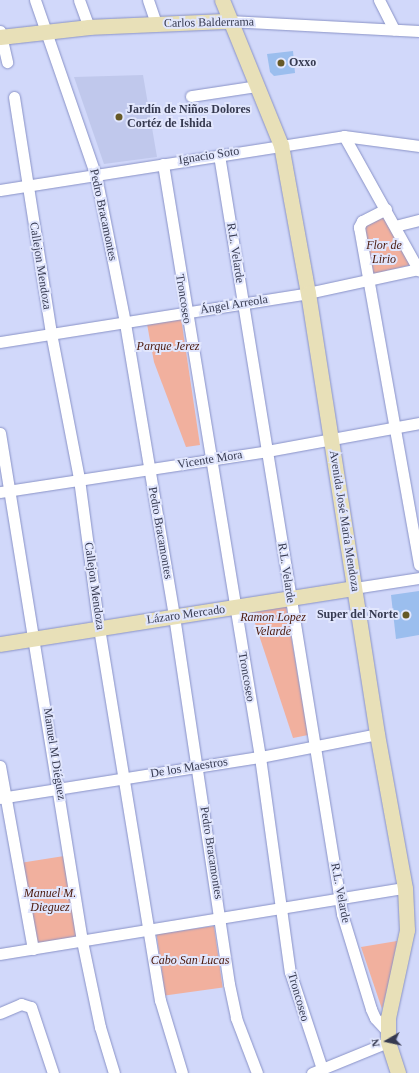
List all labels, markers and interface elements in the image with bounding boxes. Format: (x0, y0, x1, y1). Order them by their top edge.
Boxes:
street label: Carlos Balderrama (164, 15, 254, 31)
place label: Oxxo (289, 56, 316, 70)
marker: Oxxo (276, 58, 286, 68)
place label: Jardín de Niños Dolores Cortéz de Ishida (127, 103, 250, 131)
marker: Jardín de Niños Dolores Cortéz de Ishida (114, 112, 124, 122)
street label: Ignacio Soto (178, 144, 240, 168)
street label: Pedro Bracamontes (86, 168, 120, 262)
street label: Callejon Mendoza (26, 221, 54, 311)
street label: R.L. Velarde (223, 222, 247, 284)
park label: Flor de Lirio (366, 239, 402, 267)
street label: Troncoseo (172, 273, 194, 325)
street label: Ángel Arreola (199, 292, 269, 318)
park label: Parque Jerez (137, 340, 199, 354)
street label: Vicente Mora (176, 448, 244, 472)
street label: Avenida José María Mendoza (326, 449, 362, 593)
street label: Pedro Bracamontes (145, 486, 175, 580)
street label: Callejon Mendoza (81, 541, 107, 631)
street label: R.L. Velarde (274, 542, 298, 604)
street label: Lázaro Mercado (146, 602, 226, 628)
place label: Super del Norte (317, 608, 398, 622)
marker: Super del Norte (401, 610, 411, 620)
park label: Ramon Lopez Velarde (240, 611, 306, 639)
street label: Troncoseo (235, 651, 257, 703)
street label: Manuel M Diéguez (40, 707, 68, 801)
street label: De los Maestros (149, 755, 229, 781)
street label: Pedro Bracamontes (197, 806, 225, 900)
street label: R.L. Velarde (327, 862, 353, 924)
park label: Manuel M. Dieguez (24, 887, 76, 915)
park label: Cabo San Lucas (151, 954, 229, 968)
street label: Troncoseo (284, 971, 312, 1023)
north arrow (367, 1021, 407, 1061)
text: N (369, 1038, 382, 1048)

